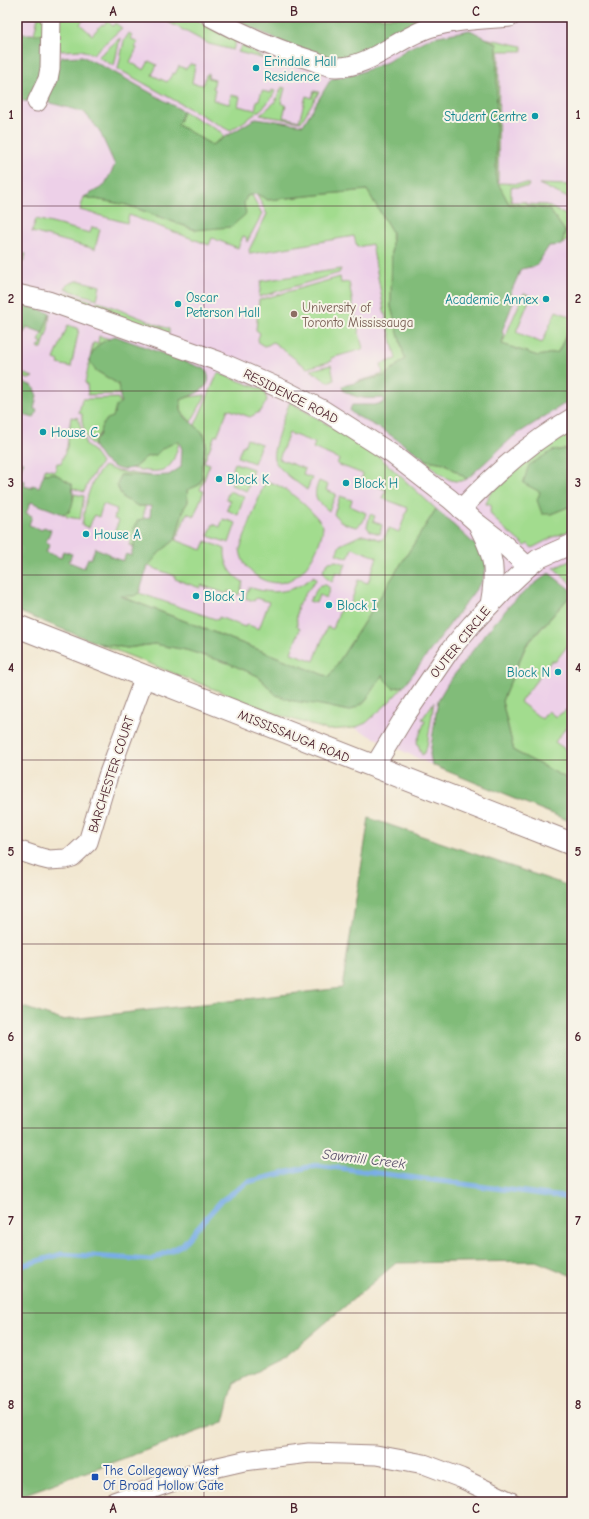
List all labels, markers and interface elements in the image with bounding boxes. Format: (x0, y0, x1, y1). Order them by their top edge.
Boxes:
text: A (109, 4, 117, 19)
text: B (290, 4, 298, 19)
text: C (472, 4, 480, 19)
place label: Erindale Hall Residence (264, 54, 336, 84)
marker: Erindale Hall Residence (251, 63, 261, 73)
text: 1 (8, 107, 14, 122)
text: 1 (575, 107, 581, 122)
place label: Student Centre (444, 109, 527, 124)
marker: Student Centre (530, 111, 540, 121)
place label: Oscar Peterson Hall (186, 290, 260, 320)
text: 2 (8, 291, 14, 306)
text: 2 (575, 291, 581, 306)
place label: Academic Annex (445, 292, 539, 307)
marker: Academic Annex (541, 294, 551, 304)
marker: Oscar Peterson Hall (173, 299, 183, 309)
place label: University of Toronto Mississauga (302, 300, 413, 330)
marker: University of Toronto Mississauga (289, 309, 299, 319)
street label: RESIDENCE ROAD (241, 366, 341, 426)
place label: House C (51, 425, 98, 440)
marker: House C (38, 427, 48, 437)
place label: Block K (227, 472, 270, 487)
marker: Block K (214, 474, 224, 484)
text: 3 (8, 475, 14, 490)
text: 3 (575, 475, 581, 490)
place label: Block H (354, 476, 398, 491)
marker: Block H (341, 478, 351, 488)
place label: House A (94, 527, 141, 542)
marker: House A (81, 529, 91, 539)
place label: Block J (204, 589, 245, 604)
marker: Block J (191, 591, 201, 601)
place label: Block I (337, 598, 377, 613)
marker: Block I (324, 600, 334, 610)
street label: OUTER CIRCLE (427, 603, 493, 681)
text: 4 (8, 660, 14, 675)
text: 4 (575, 660, 581, 675)
place label: Block N (507, 665, 550, 680)
marker: Block N (553, 667, 563, 677)
street label: MISSISSAUGA ROAD (236, 707, 352, 765)
street label: BARCHESTER COURT (85, 713, 137, 834)
text: 5 (8, 844, 15, 859)
text: 5 (575, 844, 582, 859)
text: 6 (8, 1029, 15, 1044)
text: 6 (575, 1029, 582, 1044)
water label: Sawmill Creek (322, 1145, 407, 1173)
text: 7 (8, 1213, 14, 1228)
text: 7 (575, 1213, 581, 1228)
text: 8 (8, 1397, 14, 1412)
text: 8 (575, 1397, 581, 1412)
place label: The Collegeway West Of Broad Hollow Gate (103, 1463, 224, 1493)
marker: The Collegeway West Of Broad Hollow Gate (90, 1472, 100, 1482)
text: A (109, 1501, 117, 1516)
text: B (290, 1501, 298, 1516)
text: C (472, 1501, 480, 1516)

